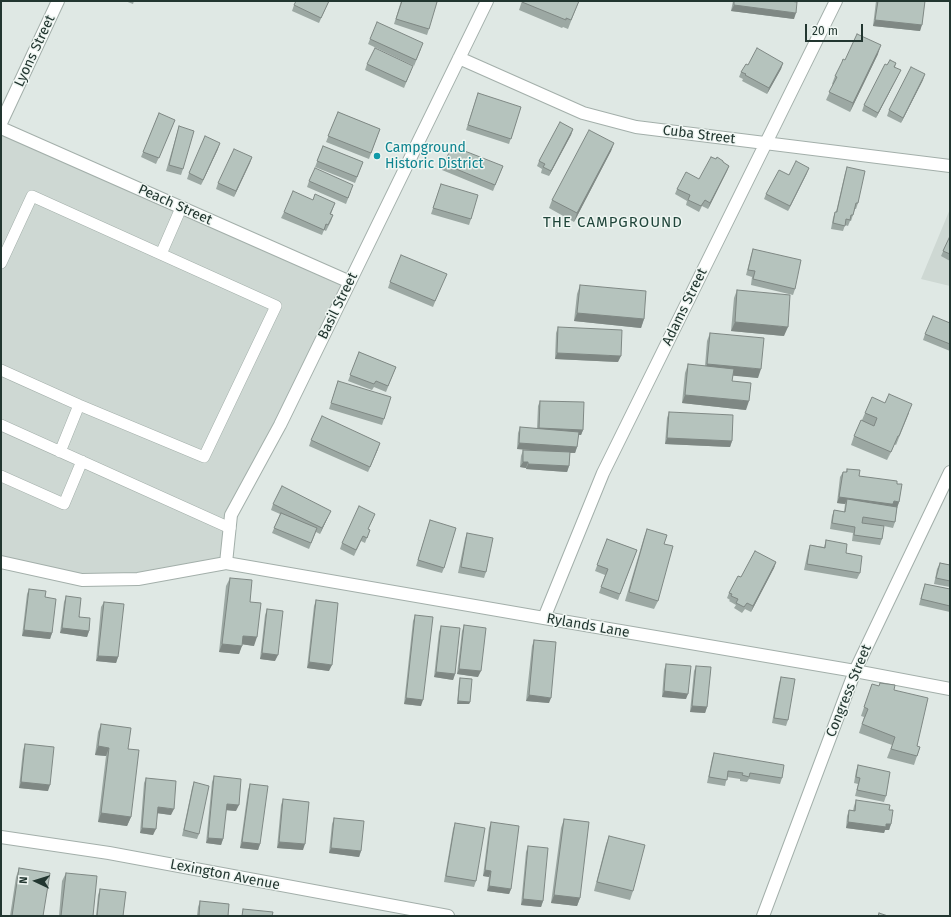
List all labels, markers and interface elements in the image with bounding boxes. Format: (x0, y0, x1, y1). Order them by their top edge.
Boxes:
street label: Lyons Street (11, 12, 59, 90)
scale bar (807, 16, 865, 42)
text: 20 m (812, 24, 838, 38)
street label: Cuba Street (662, 122, 736, 148)
place label: Campground Historic District (385, 140, 483, 172)
marker: Campground Historic District (372, 151, 382, 161)
street label: Peach Street (135, 181, 215, 229)
district label: THE CAMPGROUND (543, 214, 683, 232)
street label: Adams Street (659, 265, 711, 349)
street label: Basil Street (315, 270, 361, 342)
street label: Rylands Lane (545, 610, 631, 642)
street label: Congress Street (823, 642, 875, 740)
street label: Lexington Avenue (169, 856, 281, 894)
north arrow (16, 861, 56, 901)
text: N (17, 876, 30, 884)

